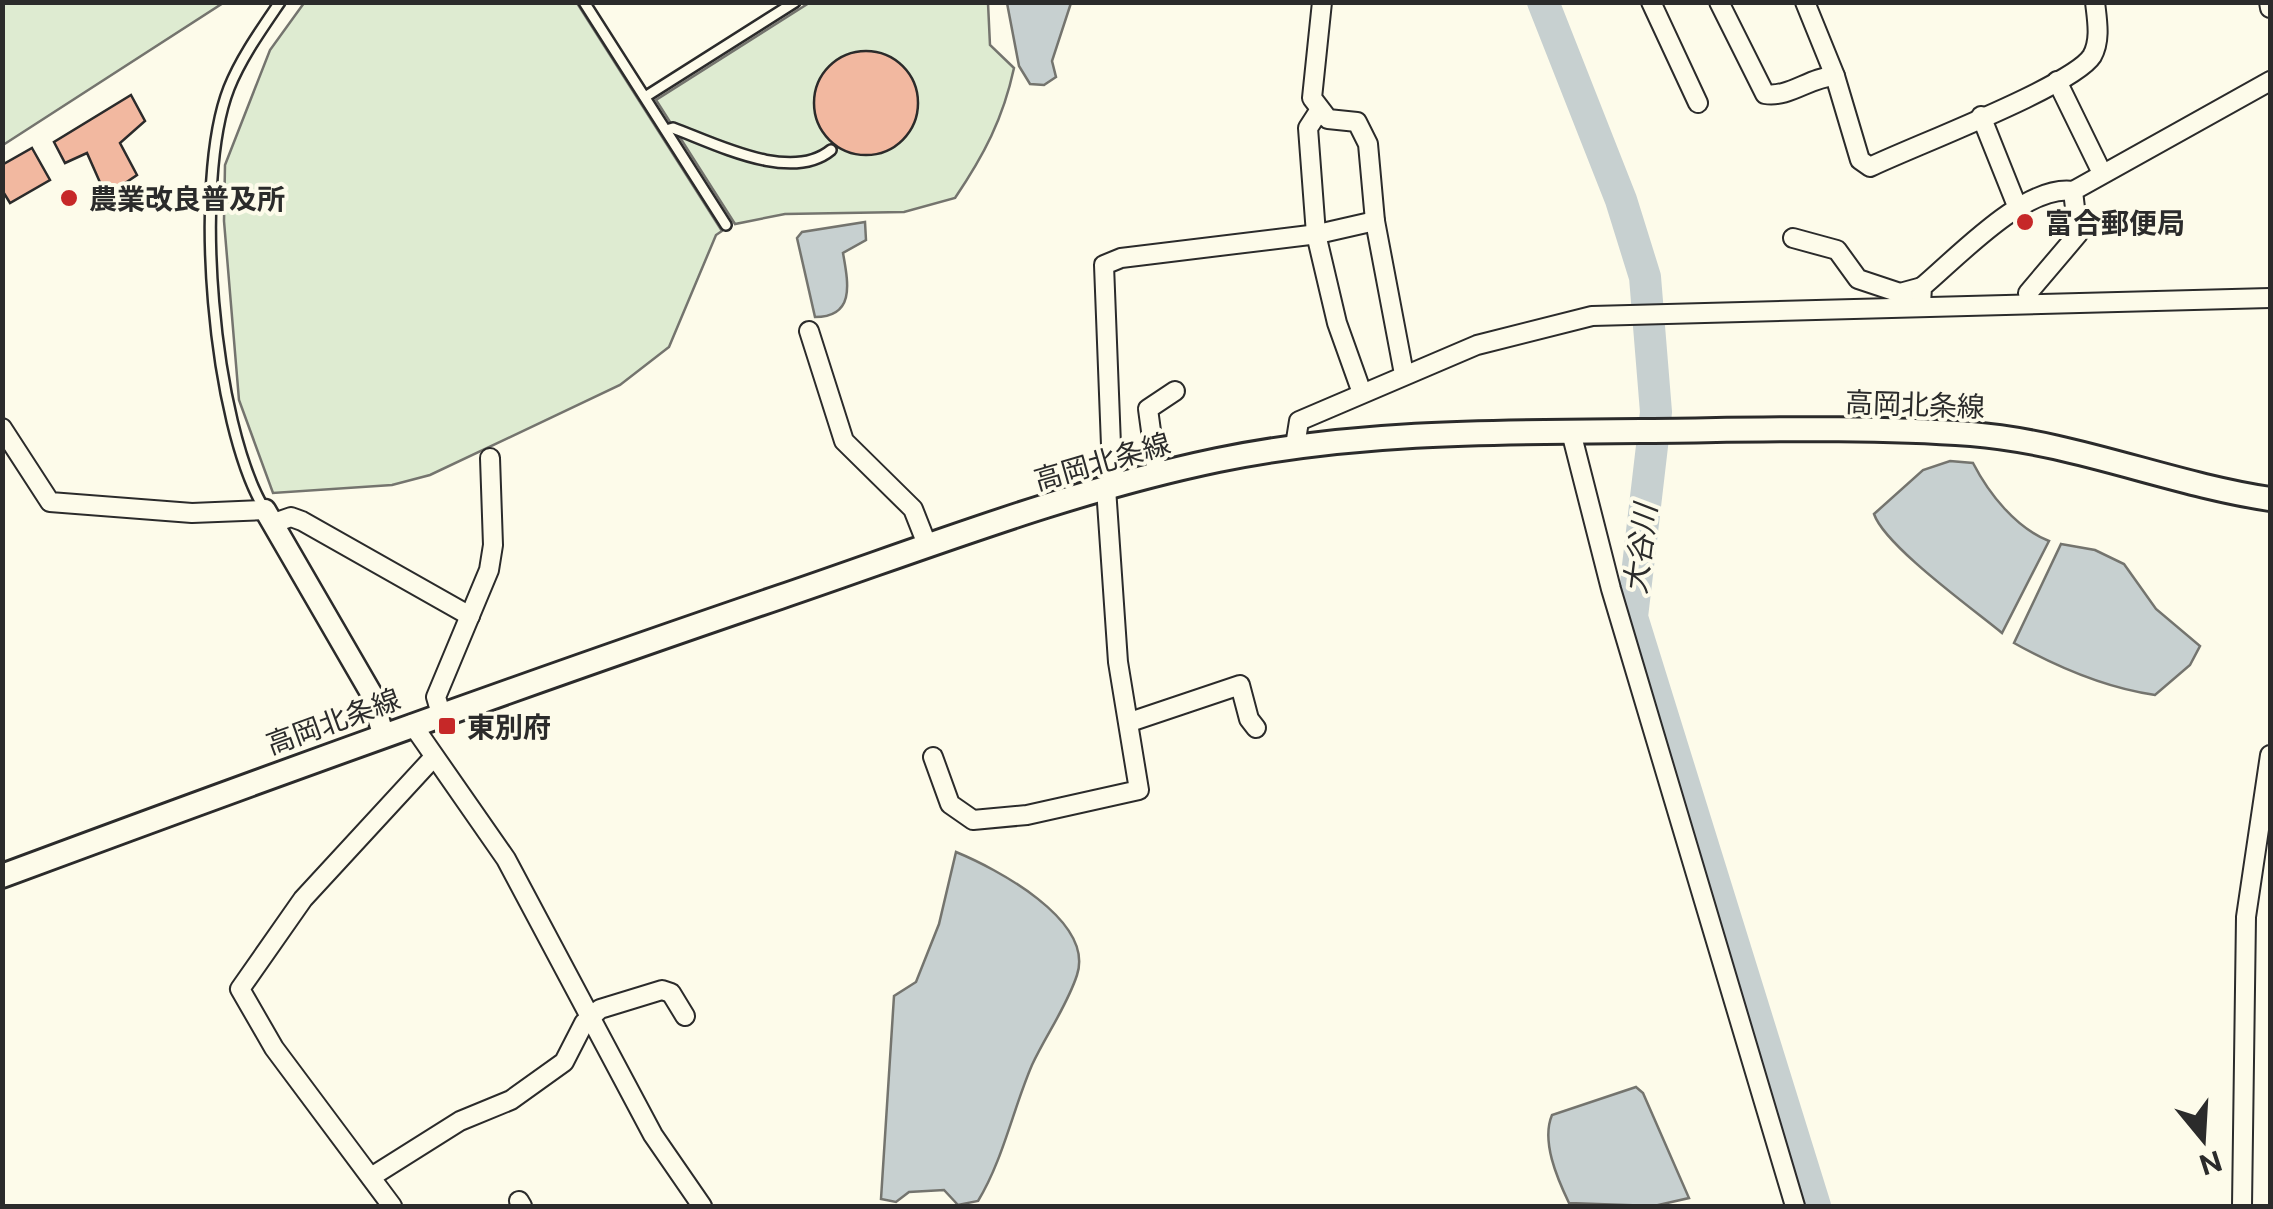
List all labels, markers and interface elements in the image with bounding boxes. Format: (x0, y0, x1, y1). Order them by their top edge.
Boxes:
place label: 農業改良普及所 (89, 182, 285, 215)
marker: 農業改良普及所 (58, 187, 80, 209)
place label: 富合郵便局 (2045, 206, 2185, 239)
marker: 富合郵便局 (2014, 211, 2036, 233)
street label: 高岡北条線 (1844, 385, 1986, 423)
street label: 高岡北条線 (1030, 426, 1174, 496)
water label: 大谷川 (1617, 499, 1664, 596)
street label: 高岡北条線 (262, 682, 404, 760)
place label: 東別府 (467, 710, 551, 743)
marker: 東別府 (436, 715, 458, 737)
north arrow (2153, 1089, 2253, 1189)
text: N (2195, 1144, 2226, 1182)

